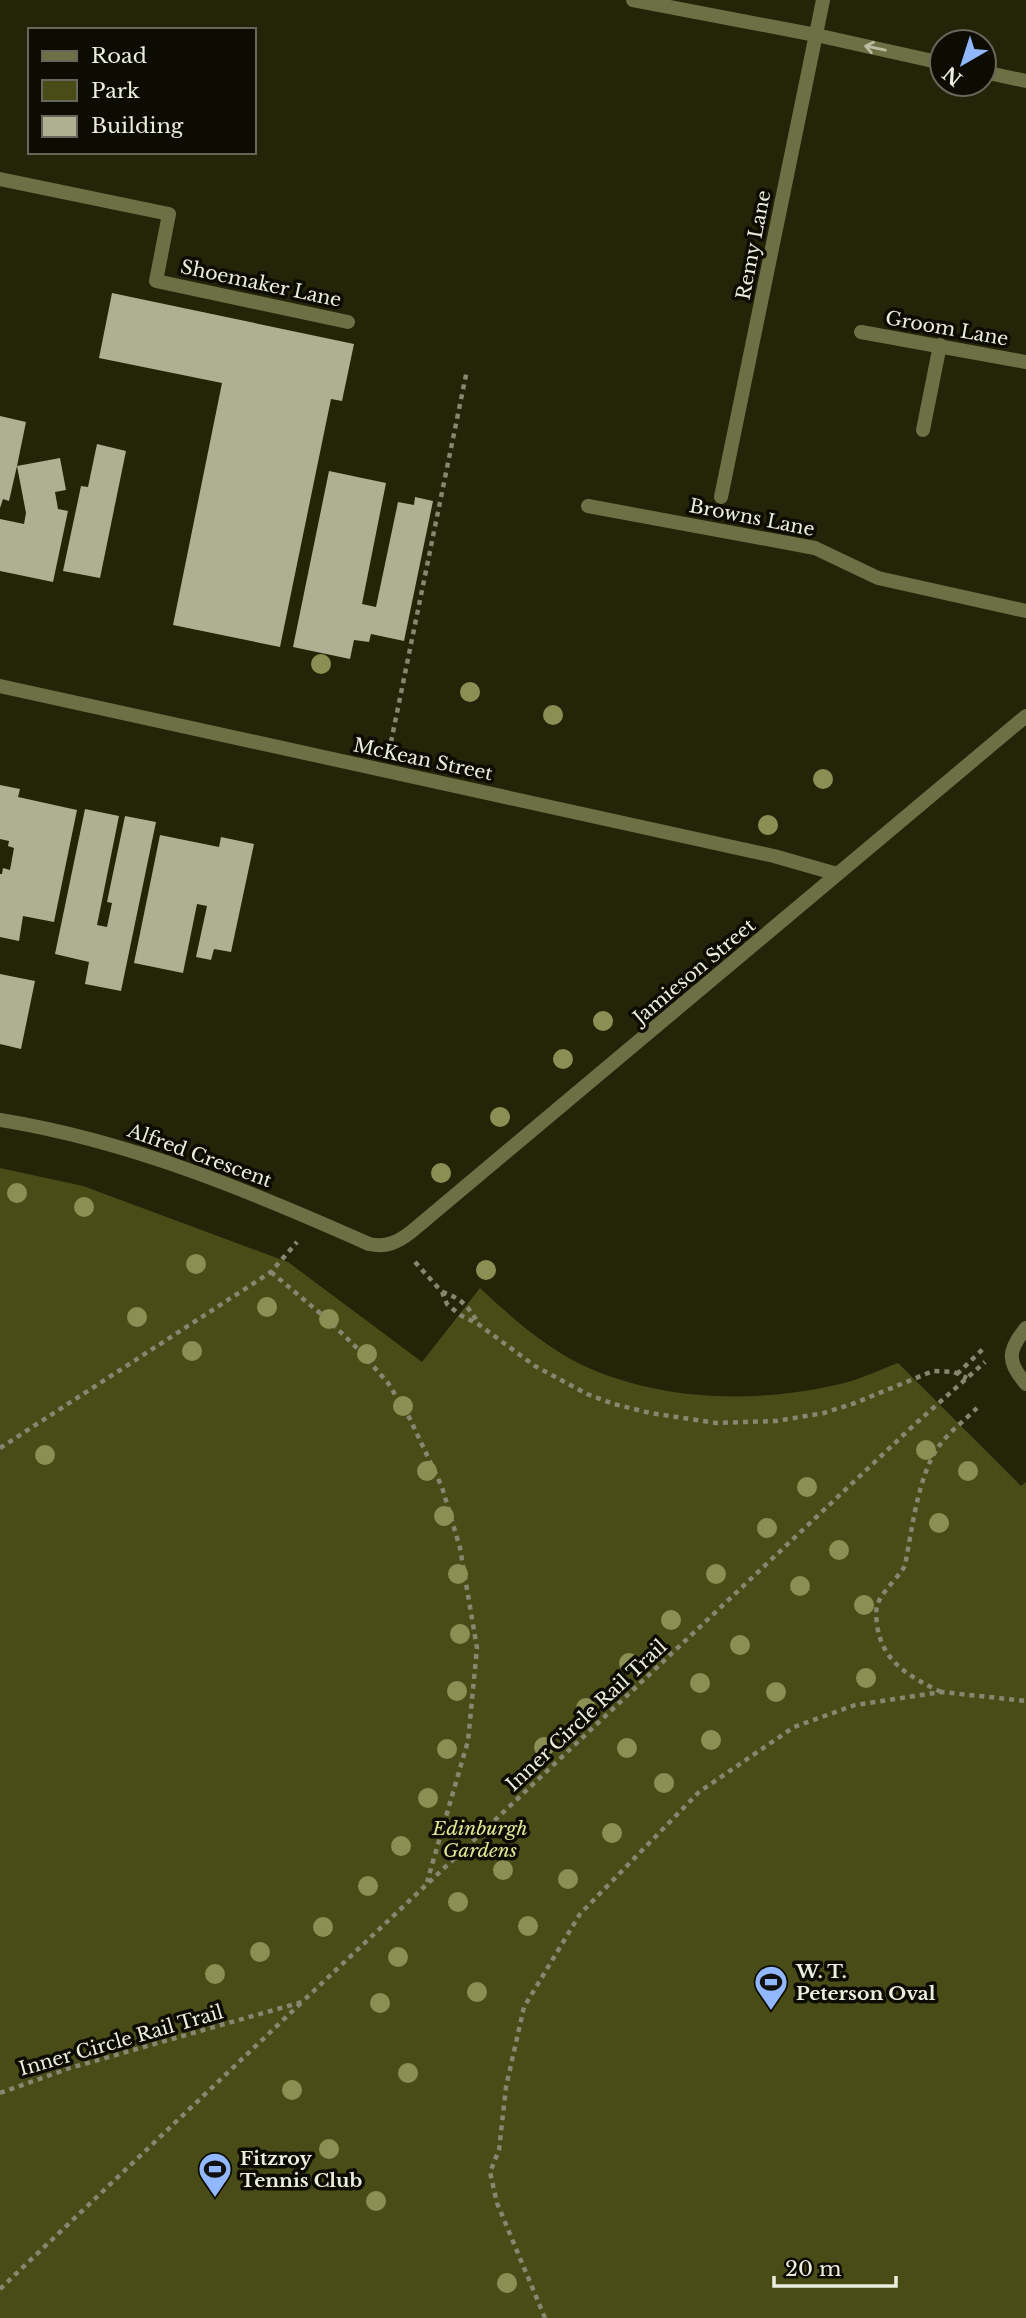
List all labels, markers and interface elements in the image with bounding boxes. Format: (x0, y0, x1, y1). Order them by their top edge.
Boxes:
legend (28, 28, 256, 154)
north arrow (928, 28, 998, 98)
one-way arrow (864, 41, 887, 54)
text: Road (91, 43, 147, 69)
text: N (938, 61, 967, 90)
text: Park (91, 78, 140, 104)
text: Building (91, 113, 184, 139)
street label: Remy Lane (732, 188, 775, 302)
street label: Shoemaker Lane (178, 255, 343, 312)
street label: Groom Lane (884, 306, 1010, 351)
street label: Browns Lane (687, 494, 817, 541)
street label: McKean Street (351, 733, 495, 786)
street label: Jamieson Street (626, 913, 761, 1031)
street label: Alfred Crescent (124, 1118, 276, 1192)
street label: Inner Circle Rail Trail (501, 1635, 671, 1796)
park label: Edinburgh Gardens (431, 1817, 528, 1862)
place label: W. T. Peterson Oval (795, 1960, 936, 2005)
sports icon: W. T. Peterson Oval (752, 1963, 790, 2012)
street label: Inner Circle Rail Trail (16, 2000, 226, 2081)
place label: Fitzroy Tennis Club (240, 2147, 363, 2192)
sports icon: Fitzroy Tennis Club (196, 2150, 234, 2199)
scale bar (774, 2244, 897, 2288)
text: 20 m (785, 2256, 842, 2282)

